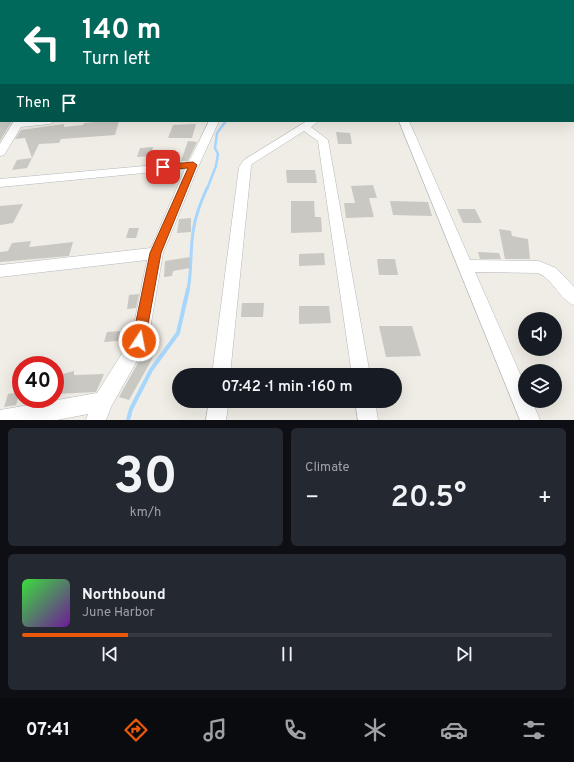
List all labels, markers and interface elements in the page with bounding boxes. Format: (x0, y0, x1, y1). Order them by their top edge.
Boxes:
text: 140 m (82, 13, 161, 49)
icon: left (16, 16, 68, 68)
text: Turn left (82, 48, 150, 71)
icon: arrive (58, 92, 80, 114)
text: Then (16, 94, 50, 113)
pin (146, 150, 180, 184)
icon: arrive (152, 156, 174, 178)
map controls (518, 312, 562, 408)
button: sound (518, 312, 562, 356)
position arrow (118, 320, 160, 362)
speed limit sign: 40 (12, 356, 64, 408)
button: layers (518, 364, 562, 408)
text: 07:42 · 1 min · 160 m (222, 378, 353, 397)
text: 30 (113, 446, 178, 512)
text: Climate (305, 460, 350, 476)
text: 20.5° (391, 480, 466, 517)
text: − (305, 485, 319, 512)
text: + (538, 485, 552, 512)
text: km/h (130, 505, 161, 521)
text: Northbound (82, 586, 166, 605)
text: June Harbor (82, 605, 155, 621)
icon: previous (99, 643, 121, 665)
icon: pause (276, 643, 298, 665)
icon: next (453, 643, 475, 665)
icon: directions (122, 716, 150, 744)
icon: music (201, 716, 229, 744)
icon: phone (281, 716, 309, 744)
icon: climate (361, 716, 389, 744)
icon: car (440, 716, 468, 744)
icon: filters (520, 716, 548, 744)
text: 07:41 (26, 719, 70, 742)

